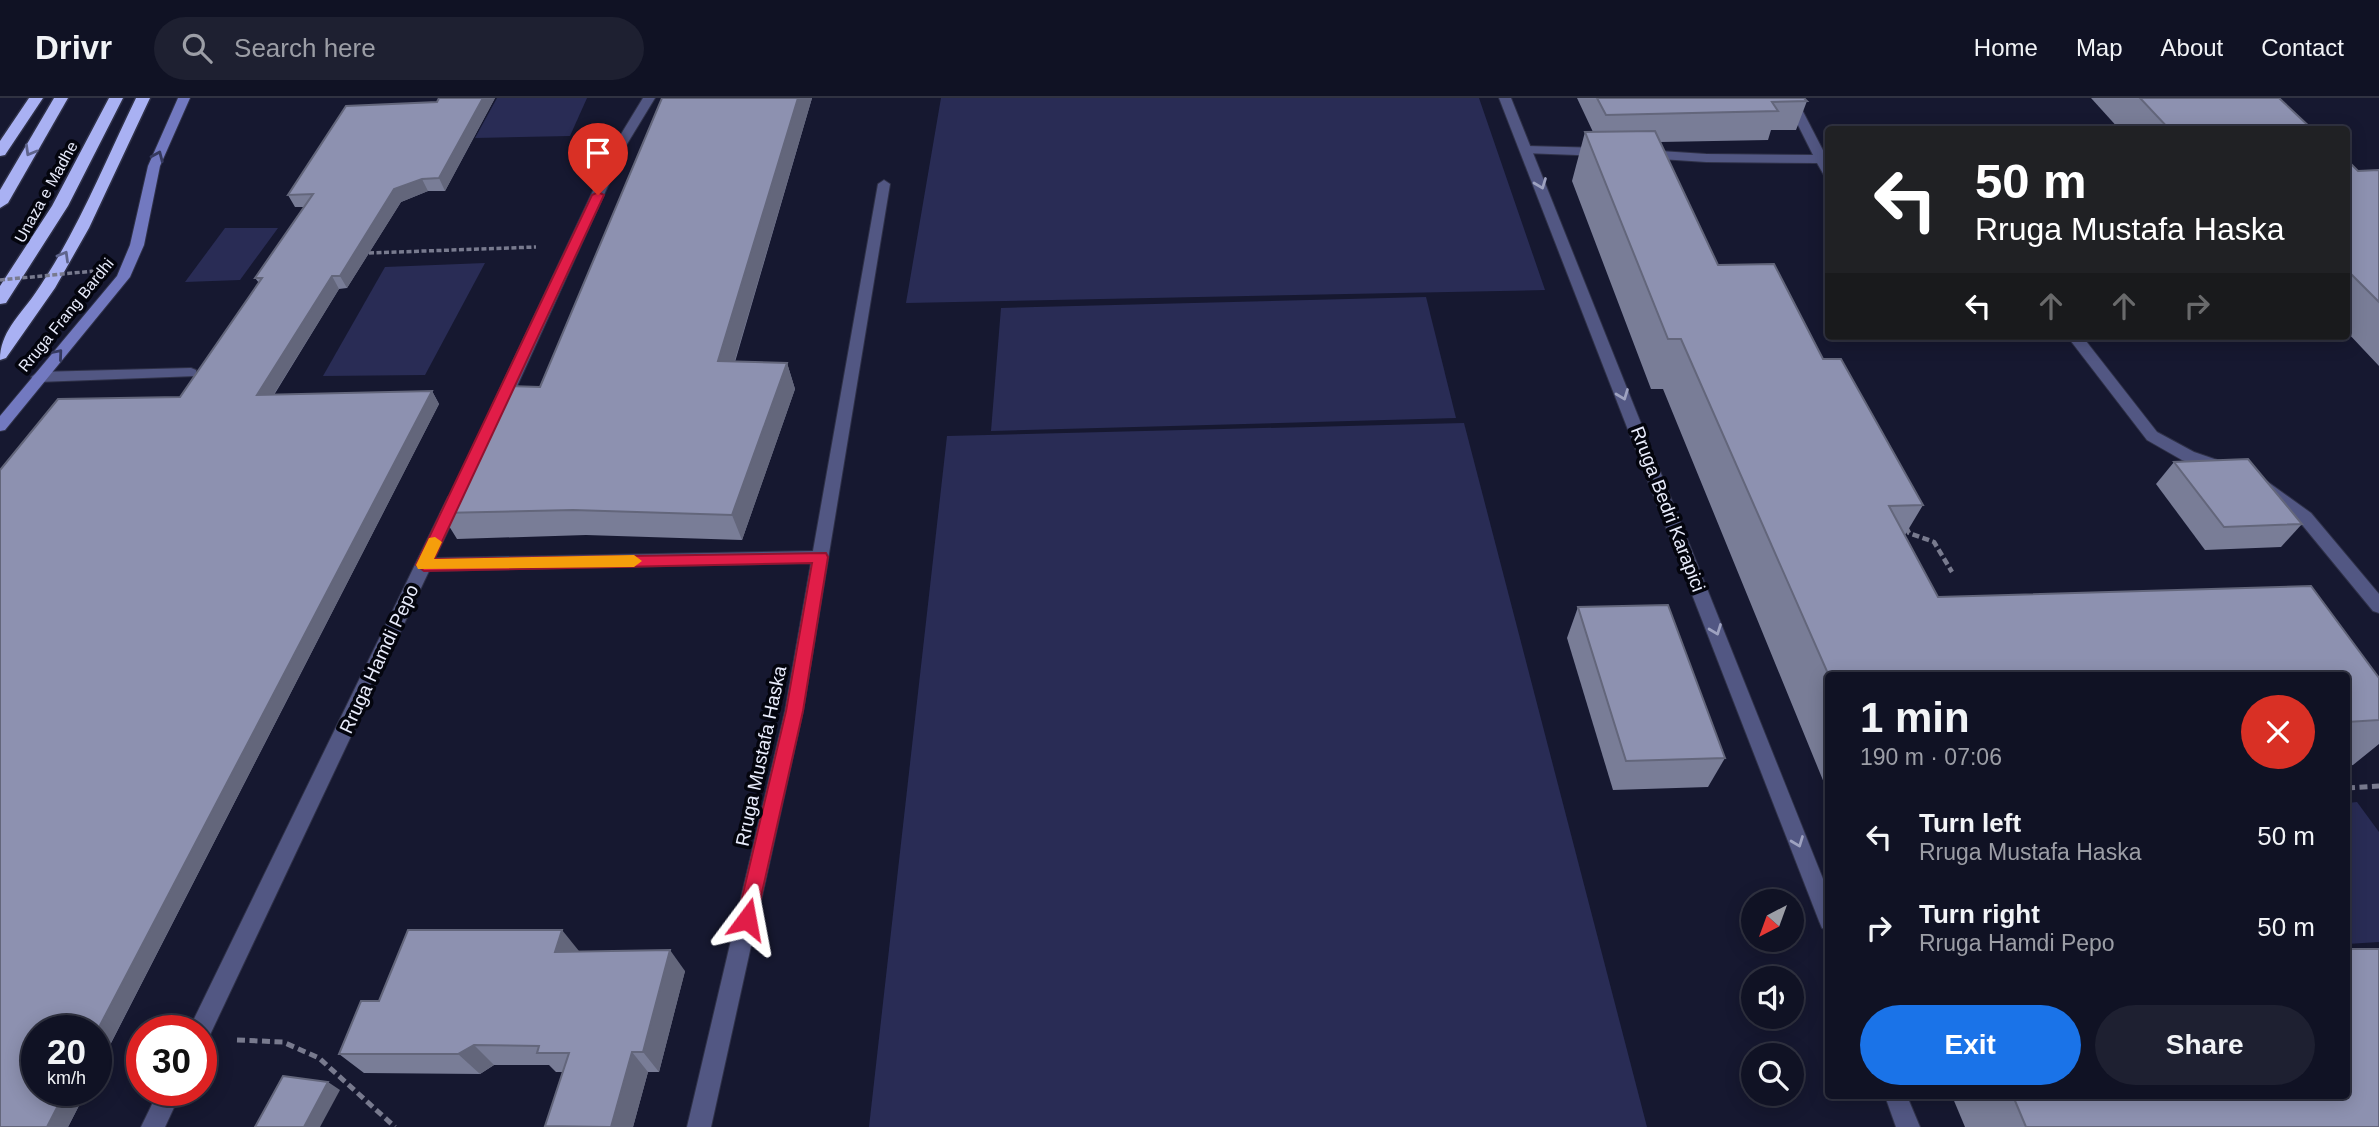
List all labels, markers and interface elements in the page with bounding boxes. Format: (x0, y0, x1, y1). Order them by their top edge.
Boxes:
search box (154, 17, 644, 80)
text: Drivr (35, 29, 112, 66)
icon: search (178, 29, 216, 67)
text: Search here (234, 33, 376, 63)
text: Home (1974, 34, 2038, 61)
text: Map (2076, 34, 2123, 61)
text: About (2161, 34, 2223, 61)
text: Contact (2261, 34, 2344, 61)
pin (568, 123, 628, 195)
icon: arrive (579, 134, 617, 172)
street label: Unaza e Madhe (11, 138, 81, 246)
one-way arrow (25, 143, 38, 156)
one-way arrow (150, 151, 164, 163)
icon: left (1860, 154, 1951, 245)
text: 50 m (1975, 154, 2087, 208)
one-way arrow (1532, 177, 1546, 189)
text: Rruga Mustafa Haska (1975, 211, 2284, 247)
one-way arrow (56, 251, 69, 264)
street label: Rruga Frang Bardhi (15, 255, 117, 375)
icon: left (1959, 287, 1997, 325)
icon: ahead (2032, 287, 2070, 325)
icon: ahead (2105, 287, 2143, 325)
icon: right (2178, 287, 2216, 325)
one-way arrow (50, 349, 62, 362)
one-way arrow (1615, 389, 1629, 401)
street label: Rruga Bedri Karapici (1627, 423, 1709, 595)
street label: Rruga Hamdi Pepo (335, 581, 423, 737)
one-way arrow (1707, 623, 1721, 635)
street label: Rruga Mustafa Haska (732, 664, 790, 848)
text: 1 min (1860, 694, 1970, 741)
button: close (2241, 695, 2315, 769)
text: 190 m · 07:06 (1860, 744, 2002, 770)
text: Turn left (1919, 808, 2021, 838)
icon: left (1860, 818, 1898, 856)
text: 50 m (2257, 821, 2315, 851)
one-way arrow (1790, 835, 1804, 848)
text: Rruga Mustafa Haska (1919, 839, 2141, 865)
position arrow (710, 882, 784, 956)
north arrow (1741, 889, 1804, 952)
map controls (1741, 889, 1804, 1106)
text: Turn right (1919, 899, 2040, 929)
icon: right (1860, 909, 1898, 947)
text: 50 m (2257, 912, 2315, 942)
text: Rruga Hamdi Pepo (1919, 930, 2115, 956)
button: sound (1741, 966, 1804, 1029)
button: Exit (1860, 1005, 2081, 1085)
button: Share (2095, 1005, 2315, 1085)
speed limit sign: 30 (126, 1015, 217, 1106)
text: 20 (47, 1032, 86, 1071)
button: search (1741, 1043, 1804, 1106)
text: km/h (47, 1068, 86, 1088)

